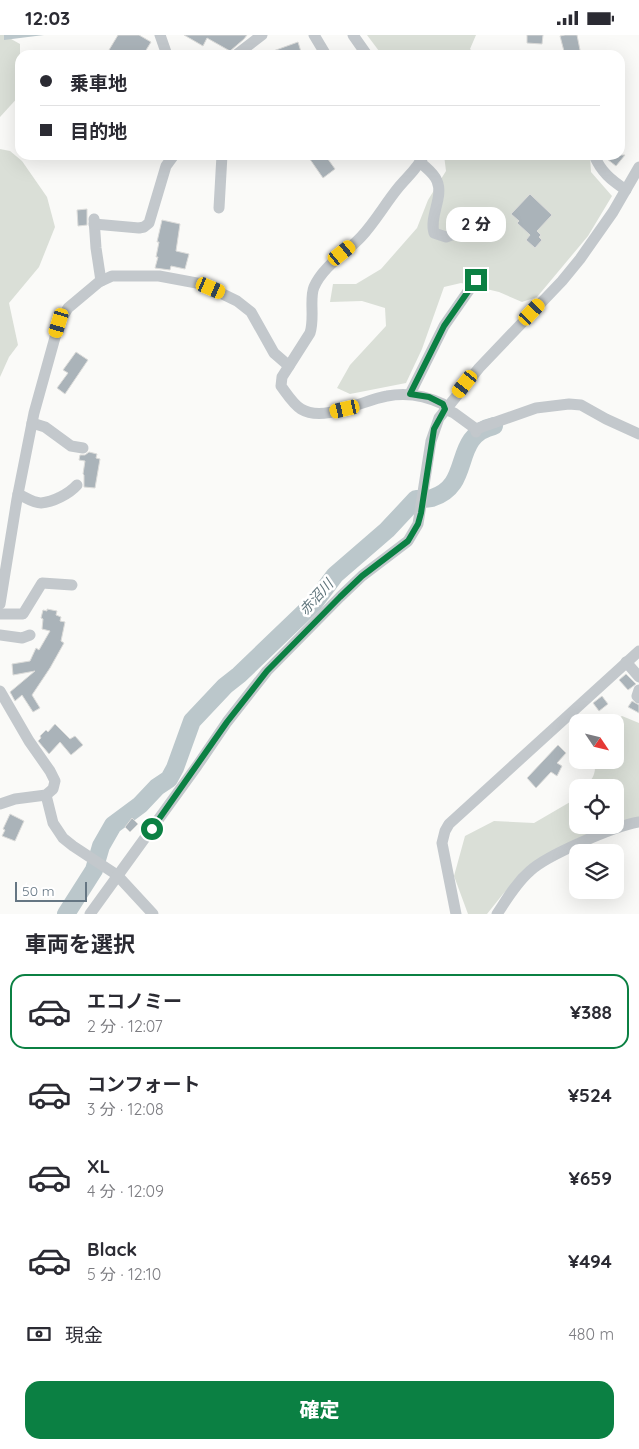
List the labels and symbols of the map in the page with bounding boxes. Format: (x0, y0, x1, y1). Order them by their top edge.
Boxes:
callout: 2 分 (446, 207, 506, 243)
car (325, 238, 358, 268)
route end (465, 269, 487, 291)
car (194, 275, 227, 301)
car (516, 296, 547, 328)
car (47, 306, 70, 340)
car (449, 368, 480, 400)
car (328, 398, 361, 420)
water label: 赤沼川 (295, 574, 338, 619)
north arrow (569, 714, 624, 769)
route start (141, 818, 163, 840)
scale bar (15, 879, 88, 902)

